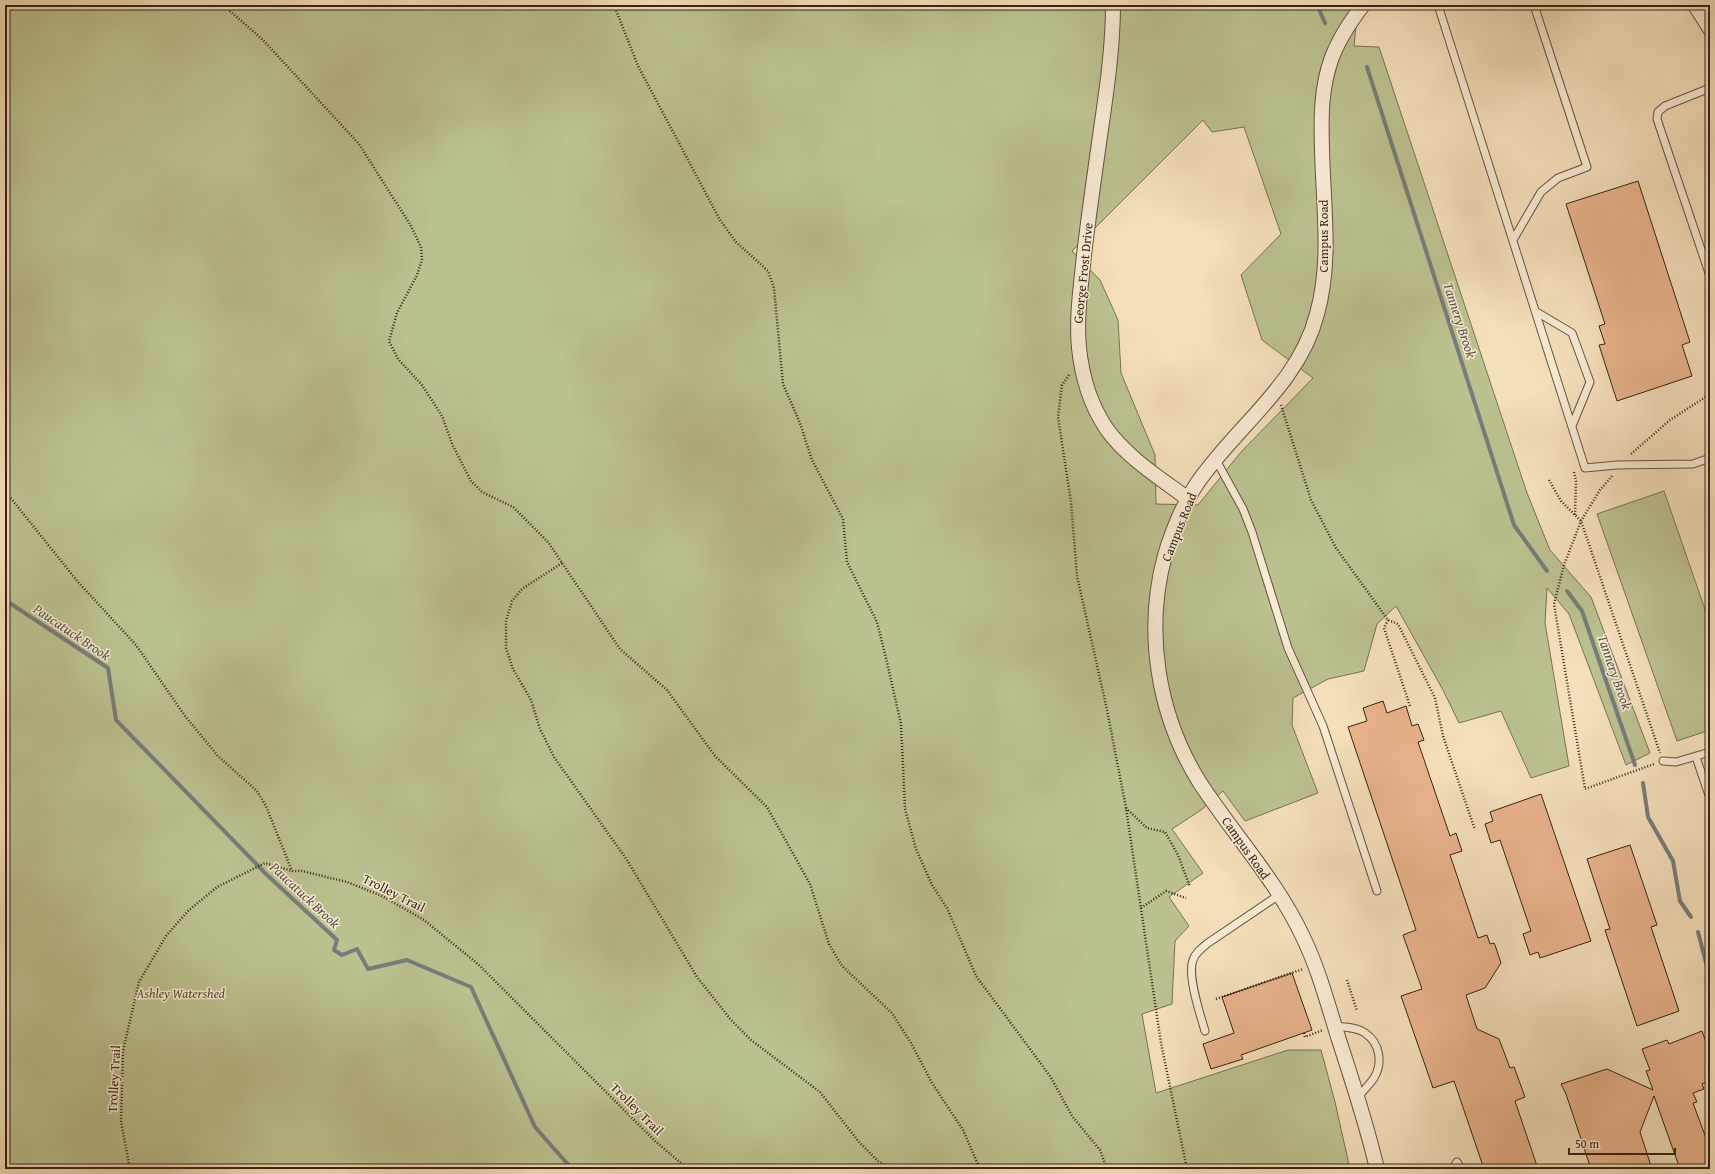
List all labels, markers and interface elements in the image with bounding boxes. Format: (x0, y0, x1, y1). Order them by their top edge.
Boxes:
street label: Campus Road (1314, 199, 1333, 273)
street label: George Frost Drive (1068, 222, 1098, 324)
water label: Tannery Brook (1438, 280, 1482, 361)
street label: Campus Road (1156, 489, 1202, 564)
water label: Paucatuck Brook (29, 598, 115, 666)
water label: Tannery Brook (1593, 632, 1637, 713)
street label: Campus Road (1217, 813, 1275, 883)
water label: Paucatuck Brook (265, 857, 345, 933)
street label: Trolley Trail (359, 869, 429, 917)
park label: Ashley Watershed (136, 984, 225, 1003)
street label: Trolley Trail (103, 1044, 125, 1113)
street label: Trolley Trail (606, 1078, 668, 1140)
scale bar (1569, 1130, 1675, 1156)
text: 50 m (1575, 1135, 1599, 1152)

